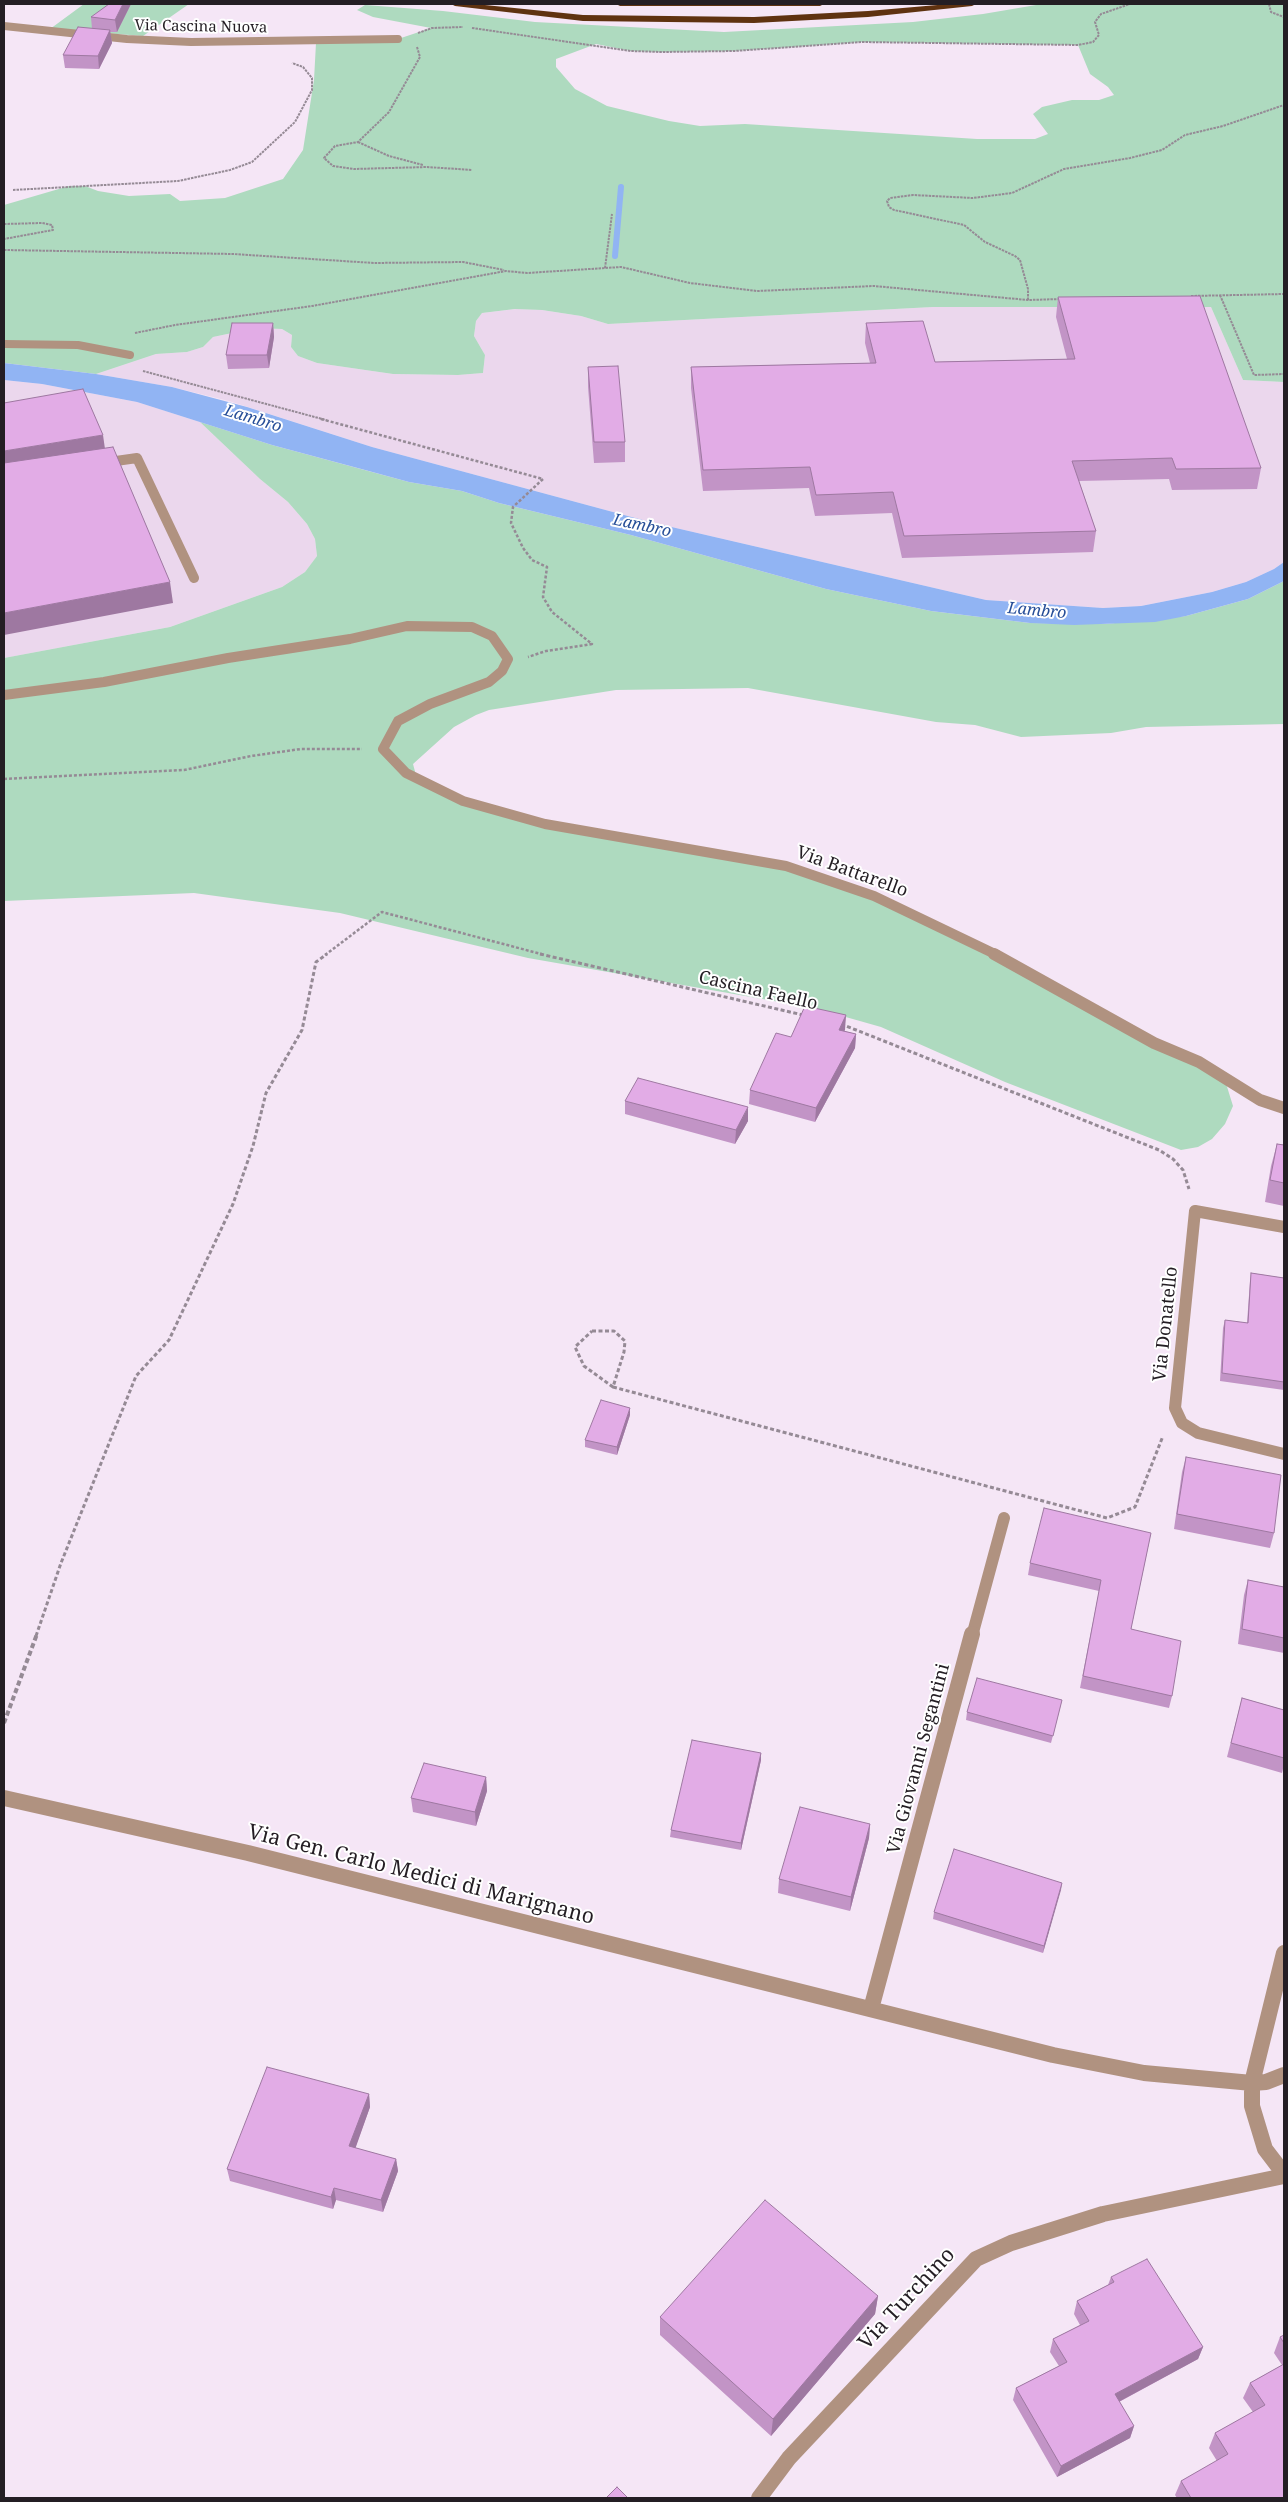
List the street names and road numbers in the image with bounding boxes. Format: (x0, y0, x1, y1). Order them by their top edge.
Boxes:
street label: Via Cascina Nuova (135, 17, 267, 37)
street label: Via Battarello (793, 842, 911, 902)
street label: Cascina Faello (696, 967, 820, 1015)
street label: Via Donatello (1149, 1265, 1183, 1383)
street label: Via Giovanni Segantini (883, 1661, 955, 1857)
street label: Via Gen. Carlo Medici di Marignano (245, 1820, 597, 1930)
street label: Via Turchino (853, 2243, 961, 2355)

